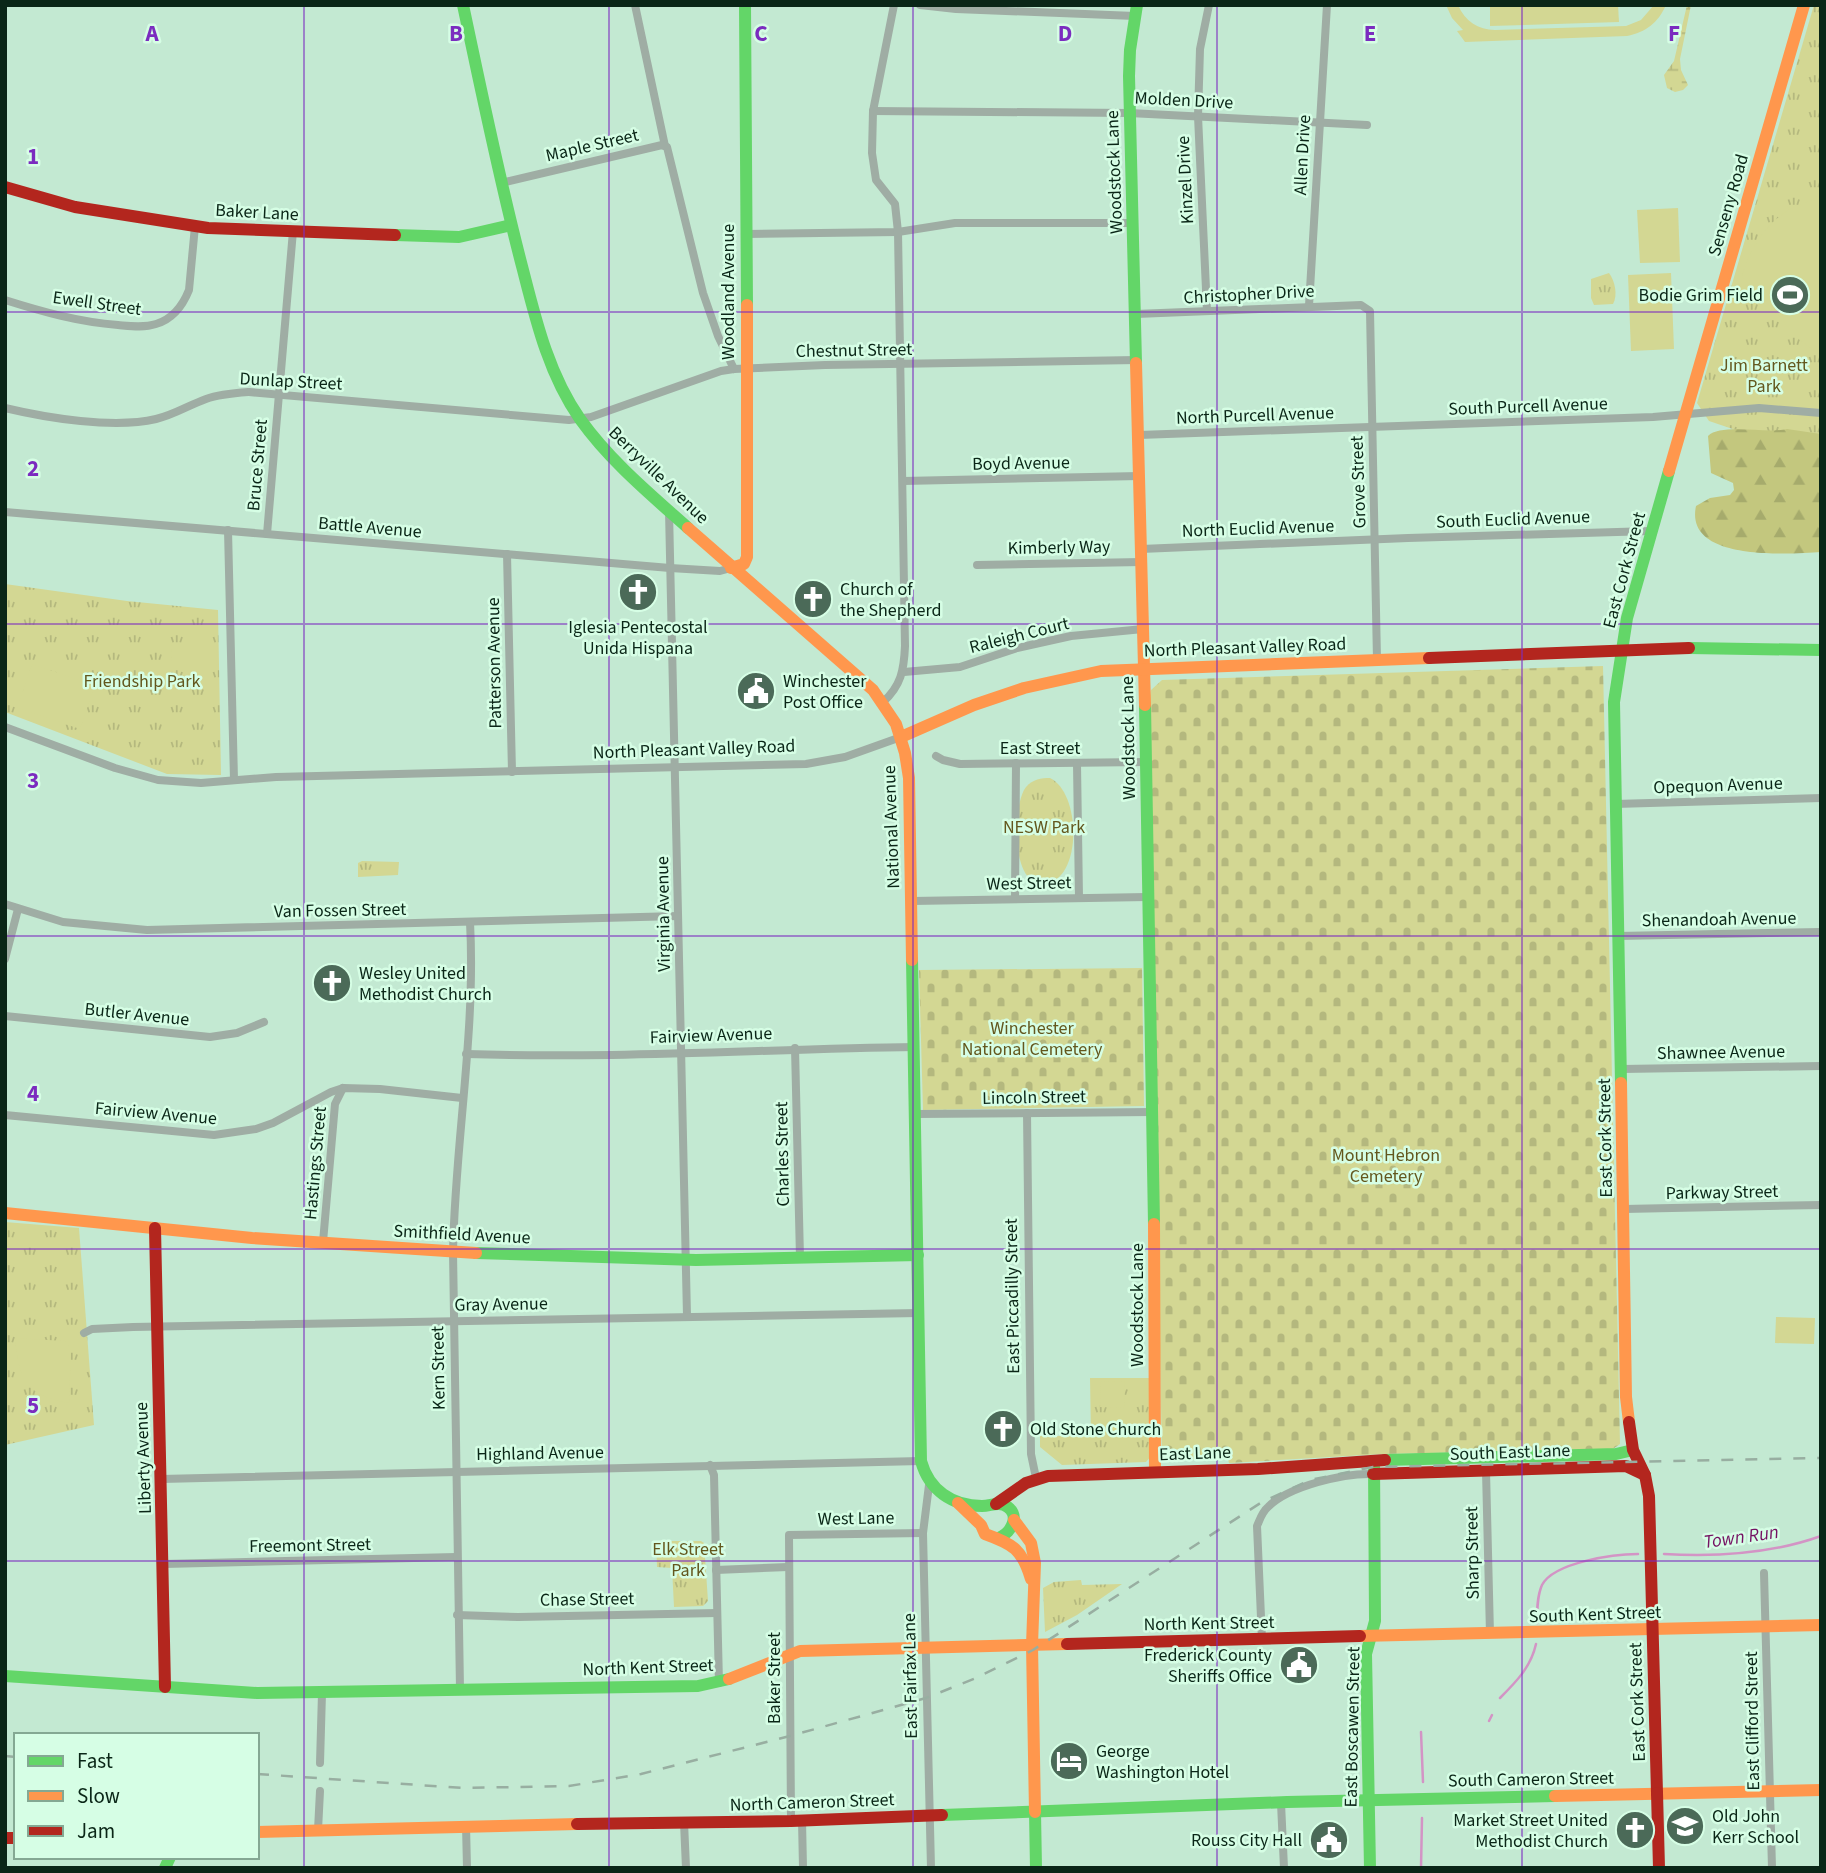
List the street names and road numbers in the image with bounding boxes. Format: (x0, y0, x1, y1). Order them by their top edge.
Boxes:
street label: Molden Drive (1134, 85, 1234, 116)
street label: Woodstock Lane (1100, 110, 1129, 234)
street label: Allen Drive (1288, 114, 1317, 196)
street label: Maple Street (543, 123, 641, 168)
street label: Kinzel Drive (1171, 135, 1200, 225)
street label: Senseny Road (1702, 151, 1755, 259)
street label: Baker Lane (215, 198, 299, 227)
street label: Woodland Avenue (716, 224, 741, 360)
street label: Christopher Drive (1183, 279, 1315, 310)
street label: Ewell Street (51, 285, 143, 322)
street label: Chestnut Street (795, 337, 913, 364)
street label: Dunlap Street (239, 366, 343, 397)
street label: South Purcell Avenue (1448, 391, 1608, 422)
street label: North Purcell Avenue (1176, 400, 1335, 431)
street label: Bruce Street (241, 418, 274, 512)
street label: Berryville Avenue (603, 421, 714, 530)
street label: Grove Street (1344, 435, 1373, 529)
street label: Boyd Avenue (972, 450, 1070, 477)
street label: South Euclid Avenue (1436, 504, 1591, 535)
street label: East Cork Street (1597, 509, 1652, 631)
street label: Battle Avenue (317, 511, 423, 544)
street label: North Euclid Avenue (1181, 513, 1335, 544)
street label: Kimberly Way (1007, 534, 1111, 561)
street label: Patterson Avenue (481, 597, 508, 729)
street label: Raleigh Court (967, 611, 1072, 660)
street label: North Pleasant Valley Road (1143, 631, 1347, 664)
street label: Woodstock Lane (1115, 676, 1142, 800)
street label: North Pleasant Valley Road (592, 733, 796, 766)
street label: East Street (1000, 736, 1080, 761)
street label: National Avenue (877, 765, 906, 889)
street label: Opequon Avenue (1653, 771, 1783, 800)
street label: Virginia Avenue (650, 856, 677, 972)
street label: West Street (986, 870, 1072, 897)
street label: Van Fossen Street (274, 897, 406, 924)
street label: Shenandoah Avenue (1642, 906, 1797, 933)
street label: Butler Avenue (83, 997, 191, 1032)
street label: Fairview Avenue (649, 1021, 773, 1050)
street label: Shawnee Avenue (1657, 1039, 1785, 1066)
street label: East Cork Street (1592, 1078, 1619, 1198)
street label: Lincoln Street (982, 1084, 1086, 1111)
street label: Fairview Avenue (94, 1096, 218, 1131)
street label: Charles Street (769, 1101, 796, 1207)
street label: Hastings Street (298, 1105, 333, 1221)
street label: Parkway Street (1666, 1179, 1779, 1206)
street label: Smithfield Avenue (393, 1218, 531, 1251)
street label: East Piccadilly Street (999, 1218, 1026, 1374)
street label: Woodstock Lane (1125, 1243, 1150, 1367)
street label: Gray Avenue (454, 1291, 548, 1318)
street label: Kern Street (425, 1326, 452, 1410)
street label: Liberty Avenue (129, 1402, 158, 1514)
street label: South East Lane (1449, 1438, 1571, 1467)
street label: Highland Avenue (476, 1440, 604, 1467)
street label: East Lane (1159, 1440, 1232, 1467)
street label: West Lane (818, 1505, 895, 1532)
street label: Sharp Street (1459, 1506, 1486, 1600)
street label: Freemont Street (249, 1532, 371, 1559)
street label: Chase Street (540, 1586, 634, 1613)
street label: South Kent Street (1528, 1600, 1662, 1629)
street label: North Kent Street (1143, 1610, 1275, 1637)
street label: East Fairfax Lane (897, 1613, 924, 1739)
street label: Baker Street (762, 1632, 787, 1724)
street label: East Cork Street (1623, 1642, 1652, 1762)
street label: East Boscawen Street (1339, 1646, 1366, 1808)
street label: East Clifford Street (1739, 1651, 1766, 1791)
street label: North Kent Street (582, 1653, 714, 1682)
street label: South Cameron Street (1448, 1766, 1614, 1793)
street label: North Cameron Street (729, 1787, 895, 1818)

